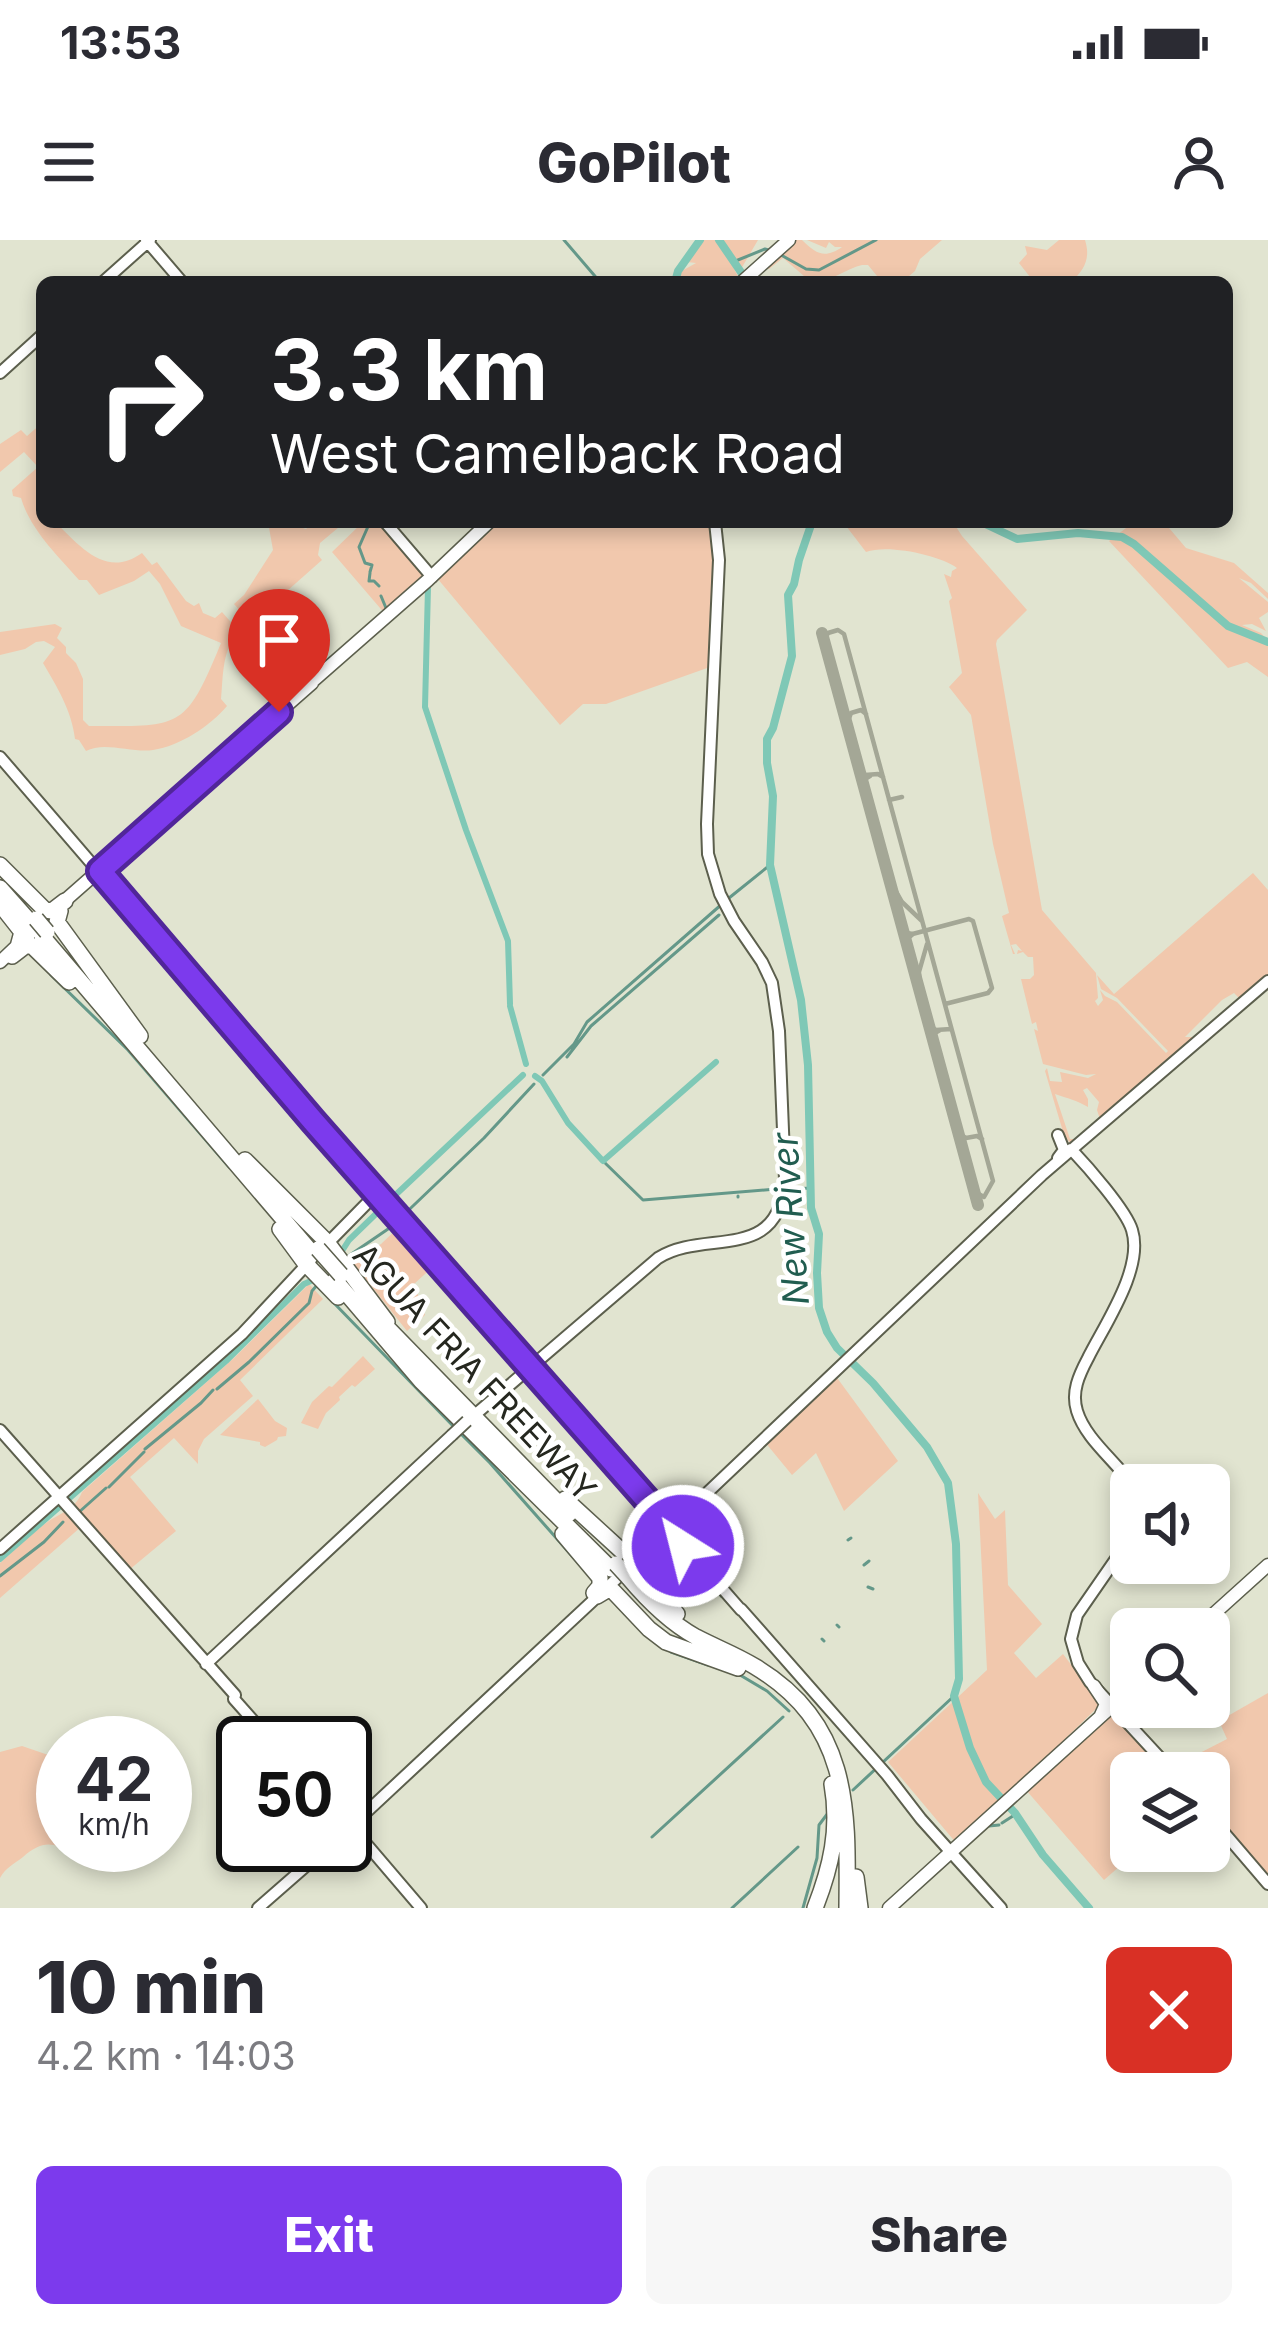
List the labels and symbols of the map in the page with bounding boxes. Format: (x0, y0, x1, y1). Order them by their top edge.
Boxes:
pin (228, 589, 330, 712)
water label: New River (762, 1130, 818, 1307)
street label: AGUA FRIA FREEWAY (345, 1235, 605, 1509)
position arrow (620, 1483, 746, 1609)
speed limit sign: 50 (216, 1716, 372, 1872)

